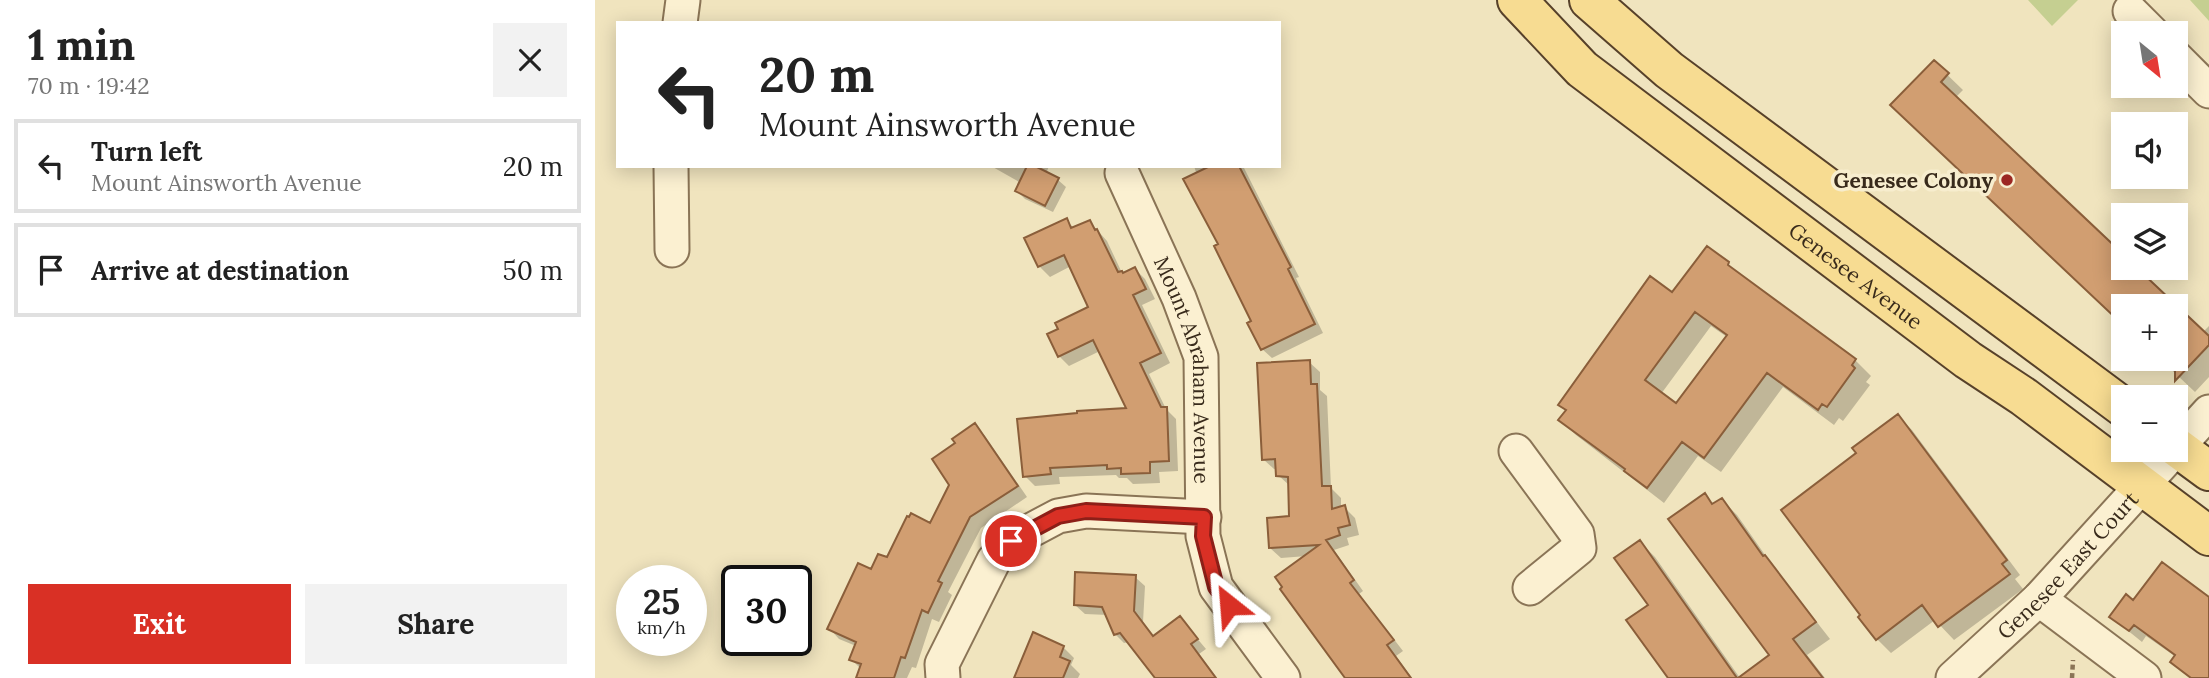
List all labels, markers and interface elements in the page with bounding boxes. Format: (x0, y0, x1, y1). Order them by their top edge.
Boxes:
text: 1 min (28, 18, 135, 72)
north arrow (2111, 21, 2187, 98)
map controls (2111, 21, 2188, 462)
button: close (493, 23, 567, 97)
text: 20 m (759, 43, 874, 105)
icon: left (644, 49, 735, 140)
text: 70 m · 19:42 (28, 71, 150, 100)
text: Mount Ainsworth Avenue (759, 104, 1136, 145)
button: sound (2111, 112, 2188, 189)
text: Turn left (91, 135, 202, 168)
icon: left (32, 147, 70, 185)
text: 20 m (503, 150, 563, 183)
place label: Genesee Colony (1834, 167, 1993, 194)
text: Mount Ainsworth Avenue (91, 168, 362, 197)
marker: Genesee Colony (1999, 172, 2015, 188)
button: layers (2111, 203, 2188, 280)
street label: Genesee Avenue (1784, 216, 1928, 335)
icon: arrive (32, 251, 70, 289)
street label: Mount Abraham Avenue (1148, 252, 1216, 484)
text: Arrive at destination (91, 254, 349, 287)
text: 50 m (503, 254, 563, 287)
button: + (2111, 294, 2188, 371)
button: − (2111, 385, 2188, 462)
street label: Genesee East Court (1991, 485, 2144, 645)
pin (981, 511, 1041, 571)
icon: arrive (992, 522, 1030, 560)
speed limit sign: 30 (721, 565, 812, 656)
position arrow (1192, 568, 1266, 642)
text: 25 (643, 579, 680, 624)
button: Exit (28, 584, 291, 664)
button: Share (305, 584, 567, 664)
text: km/h (637, 616, 686, 639)

